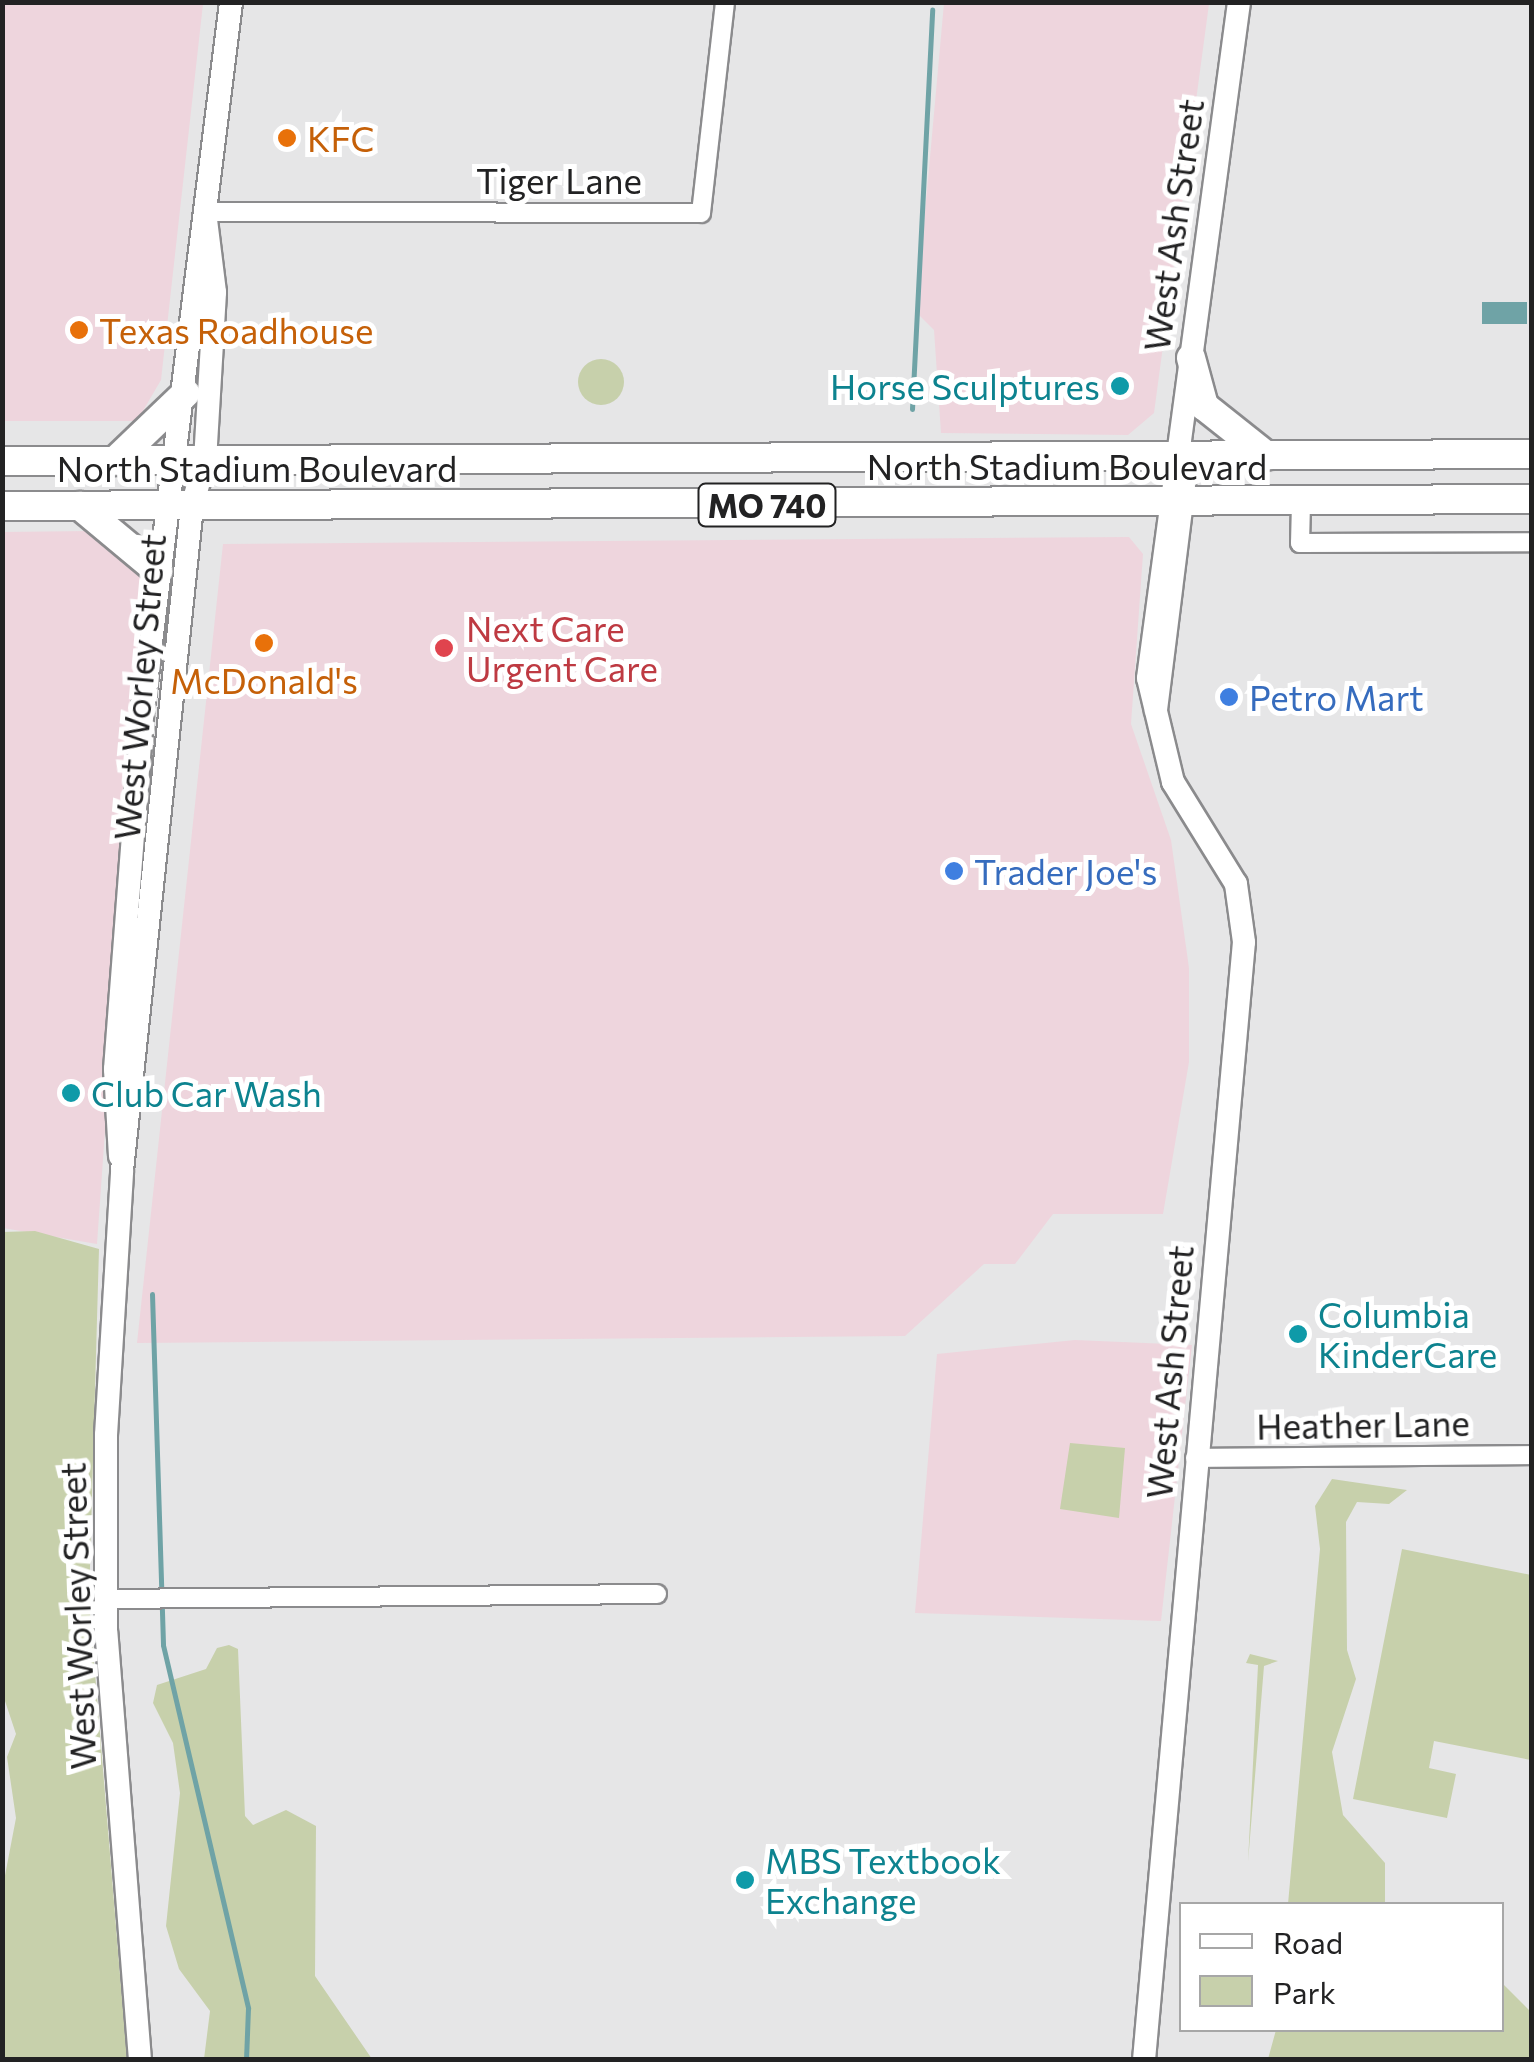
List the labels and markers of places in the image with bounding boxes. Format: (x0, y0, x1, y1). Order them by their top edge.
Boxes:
place label: KFC (307, 117, 375, 159)
marker: KFC (276, 127, 298, 149)
place label: Texas Roadhouse (99, 309, 373, 351)
marker: Texas Roadhouse (68, 319, 90, 341)
place label: Horse Sculptures (830, 365, 1100, 407)
marker: Horse Sculptures (1109, 375, 1131, 397)
place label: Next Care Urgent Care (466, 607, 658, 689)
marker: McDonald's (253, 632, 275, 654)
marker: Next Care Urgent Care (431, 635, 457, 661)
place label: McDonald's (170, 659, 358, 701)
place label: Petro Mart (1249, 676, 1424, 718)
marker: Petro Mart (1218, 686, 1240, 708)
place label: Trader Joe's (974, 850, 1157, 892)
marker: Trader Joe's (943, 860, 965, 882)
place label: Club Car Wash (91, 1072, 322, 1114)
marker: Club Car Wash (60, 1082, 82, 1104)
place label: Columbia KinderCare (1318, 1293, 1497, 1375)
marker: Columbia KinderCare (1287, 1323, 1309, 1345)
place label: MBS Textbook Exchange (765, 1839, 1001, 1921)
marker: MBS Textbook Exchange (734, 1869, 756, 1891)

